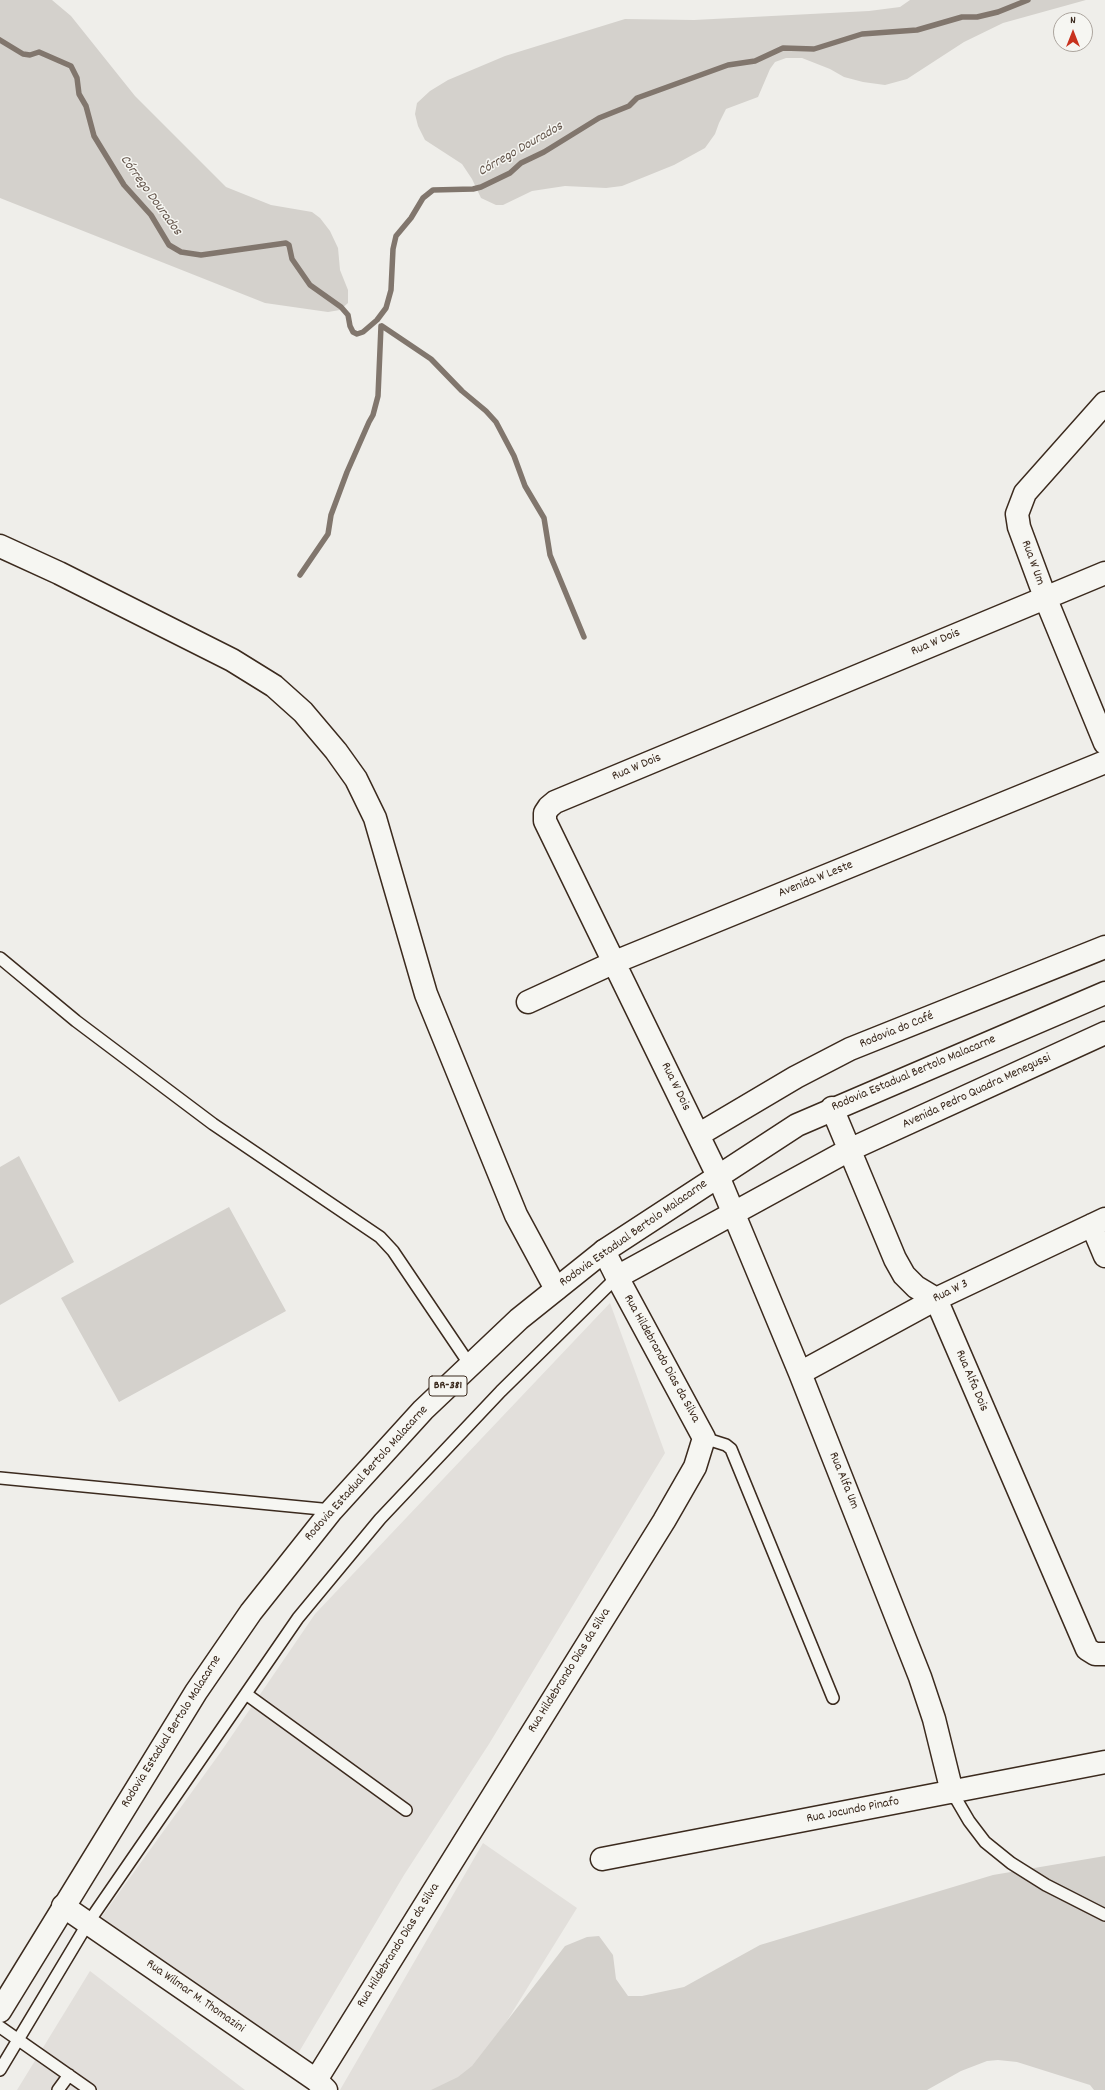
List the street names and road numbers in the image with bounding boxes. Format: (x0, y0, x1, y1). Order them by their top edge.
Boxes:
street label: Rua W Um (1017, 538, 1047, 588)
street label: Rua W Dois (909, 626, 963, 660)
street label: Rua W Dois (610, 751, 664, 785)
street label: Avenida W Leste (776, 858, 856, 902)
street label: Rodovia do Café (858, 1009, 936, 1053)
street label: Rodovia Estadual Bertolo Malacarne (830, 1032, 998, 1116)
street label: Avenida Pedro Quadra Menegussi (900, 1051, 1054, 1133)
street label: Rua W Dois (657, 1060, 693, 1114)
street label: Rodovia Estadual Bertolo Malacarne (557, 1177, 711, 1291)
street label: Rua W 3 (931, 1277, 971, 1307)
street label: Rua Hildebrando Dias da Silva (619, 1292, 703, 1426)
street label: Rua Alfa Dois (951, 1348, 991, 1414)
road number: BR-381 (429, 1376, 467, 1396)
street label: Rodovia Estadual Bertolo Malacarne (302, 1403, 432, 1545)
street label: Rua Alfa Um (825, 1450, 861, 1512)
street label: Rua Hildebrando Dias da Silva (525, 1606, 615, 1736)
street label: Rodovia Estadual Bertolo Malacarne (119, 1653, 225, 1811)
street label: Rua Jocundo Pinafo (805, 1794, 901, 1828)
street label: Rua Hildebrando Dias da Silva (354, 1881, 444, 2011)
street label: Rua Wilmar M. Thomazini (143, 1957, 247, 2037)

